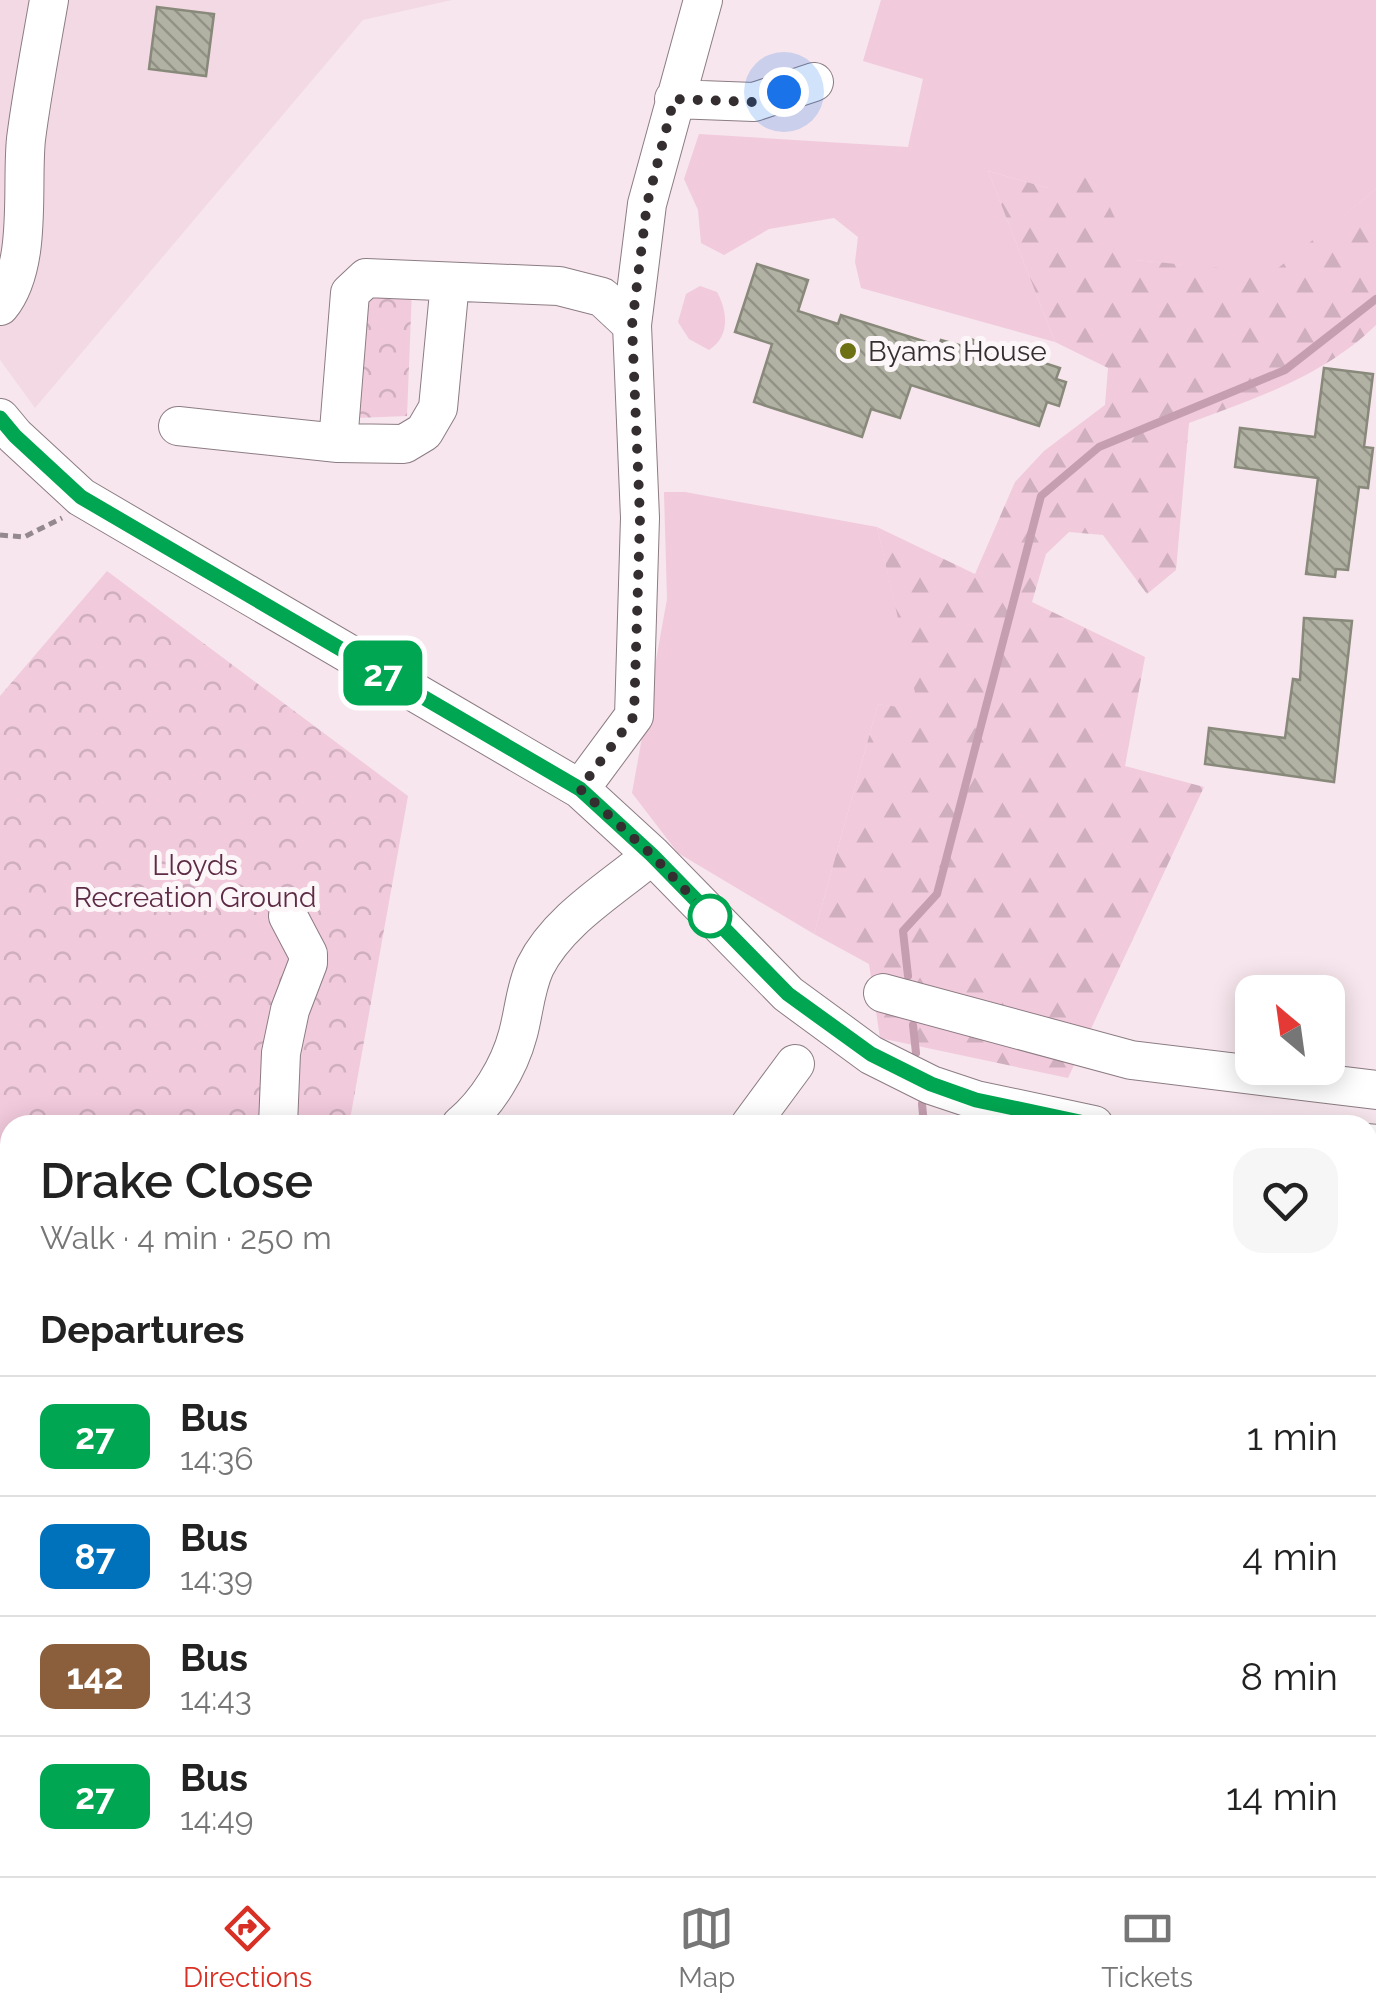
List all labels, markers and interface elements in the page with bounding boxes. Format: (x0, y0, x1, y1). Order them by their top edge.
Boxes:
your location (759, 67, 809, 117)
place label: Byams House (868, 335, 1047, 368)
marker: Byams House (837, 340, 859, 362)
line badge: 27 (338, 640, 428, 706)
text: 27 (363, 653, 403, 694)
park label: Lloyds Recreation Ground (74, 849, 316, 914)
unlabelled marker (689, 895, 731, 937)
north arrow (1235, 975, 1345, 1085)
map controls (1235, 975, 1345, 1085)
button: heart (1233, 1148, 1338, 1253)
text: Drake Close (40, 1153, 313, 1209)
text: Walk · 4 min · 250 m (40, 1219, 332, 1256)
text: Departures (40, 1307, 245, 1352)
text: Bus (180, 1395, 248, 1440)
text: 1 min (1247, 1414, 1338, 1459)
text: 27 (75, 1416, 115, 1457)
text: 14:36 (180, 1440, 254, 1477)
text: Bus (180, 1515, 248, 1560)
text: 4 min (1242, 1534, 1338, 1579)
text: 87 (75, 1536, 115, 1577)
text: 14:39 (180, 1560, 253, 1597)
text: Bus (180, 1635, 248, 1680)
text: 8 min (1240, 1654, 1338, 1699)
text: 142 (66, 1656, 124, 1697)
text: 14:43 (180, 1680, 252, 1717)
text: Bus (180, 1755, 248, 1800)
text: 14 min (1226, 1774, 1338, 1819)
text: 27 (75, 1776, 115, 1817)
text: 14:49 (180, 1800, 253, 1837)
tab: Directions (183, 1901, 312, 1994)
tab: Map (678, 1901, 735, 1994)
tab: Tickets (1101, 1901, 1193, 1994)

